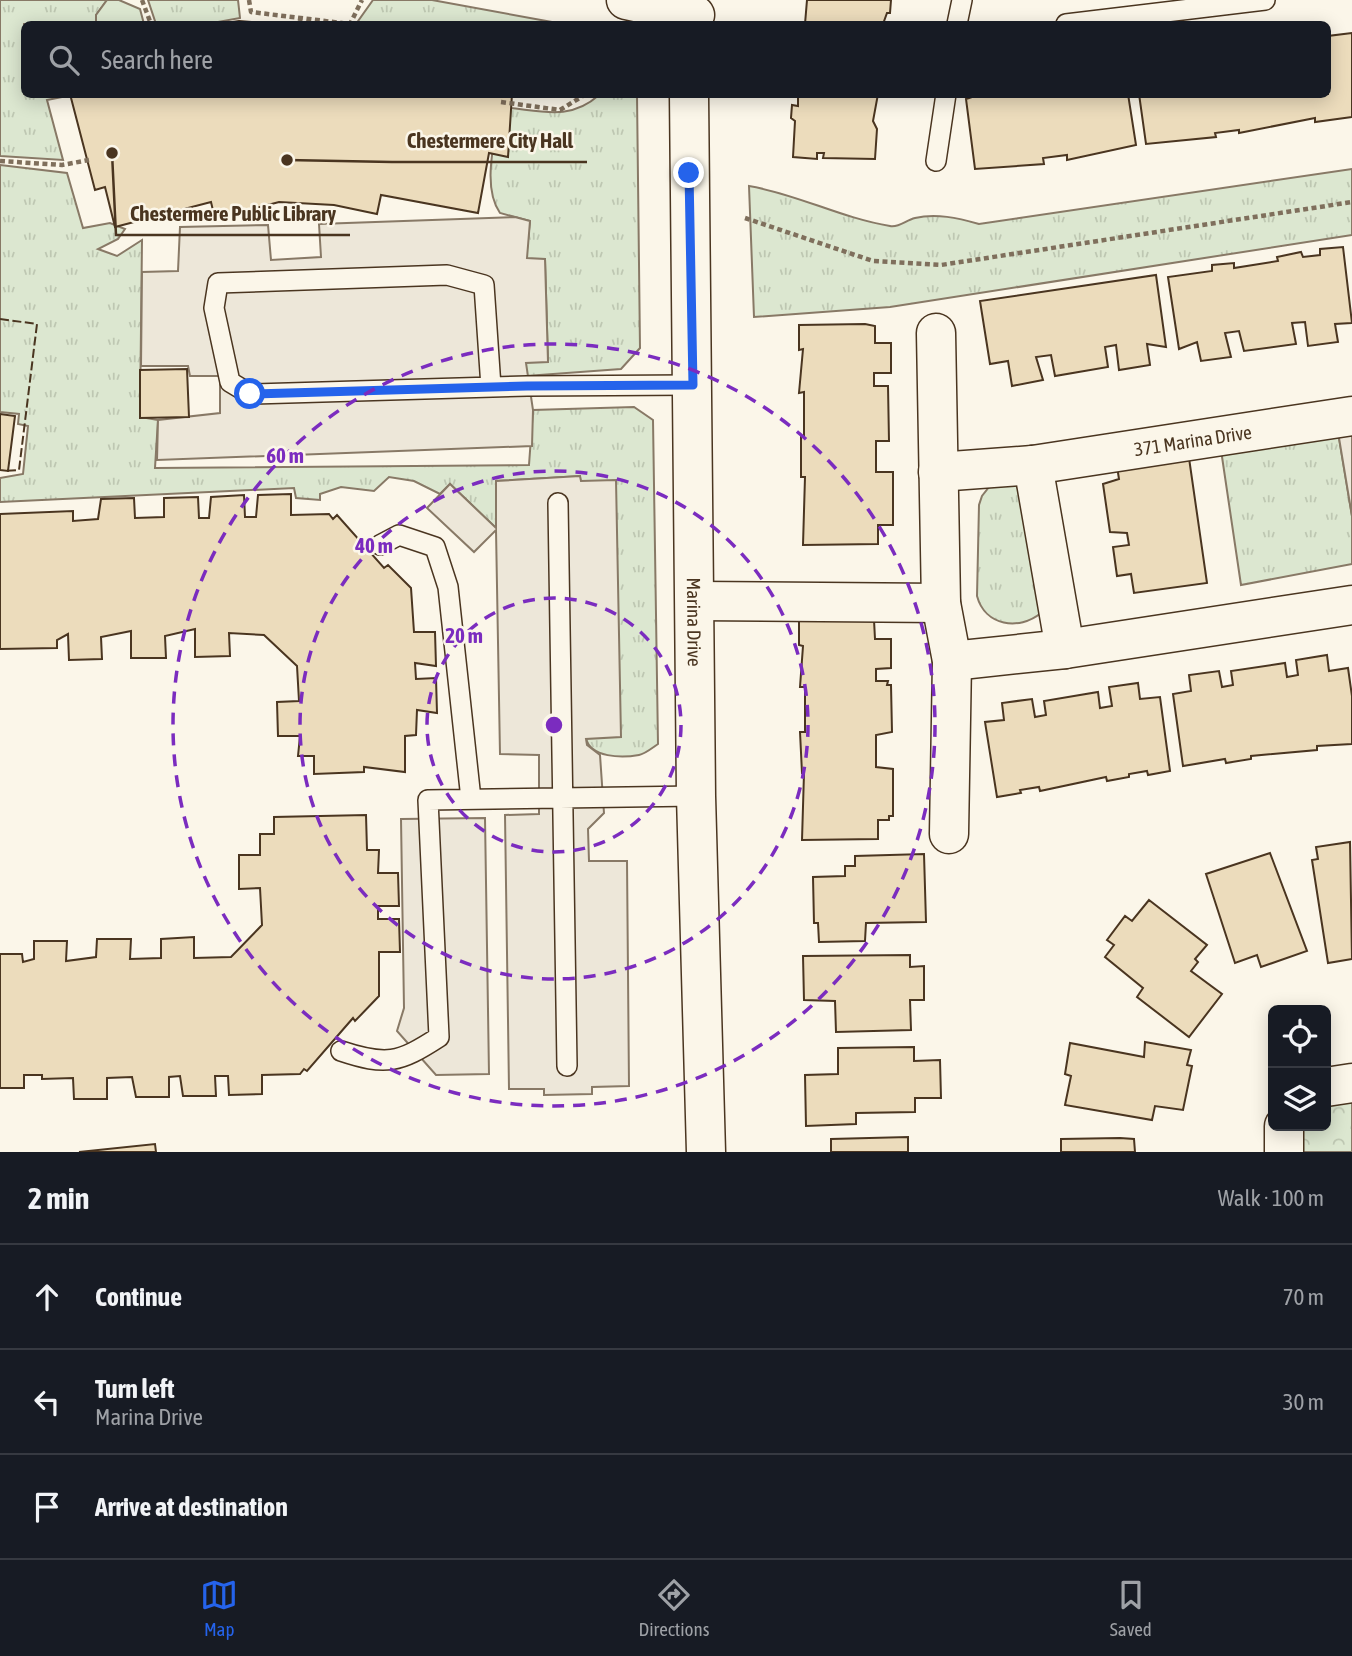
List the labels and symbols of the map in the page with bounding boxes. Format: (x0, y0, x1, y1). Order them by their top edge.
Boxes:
callout: Chestermere City Hall (392, 120, 587, 162)
text: Chestermere City Hall (407, 128, 574, 152)
route end (673, 157, 704, 188)
callout: Chestermere Public Library (116, 193, 350, 235)
text: Chestermere Public Library (130, 201, 336, 225)
route start (234, 378, 265, 409)
street label: 371 Marina Drive (1133, 421, 1253, 460)
text: 60 m (266, 443, 304, 467)
text: 40 m (354, 533, 393, 557)
street label: Marina Drive (683, 577, 706, 667)
text: 20 m (445, 623, 483, 647)
centre of rings (542, 713, 566, 737)

